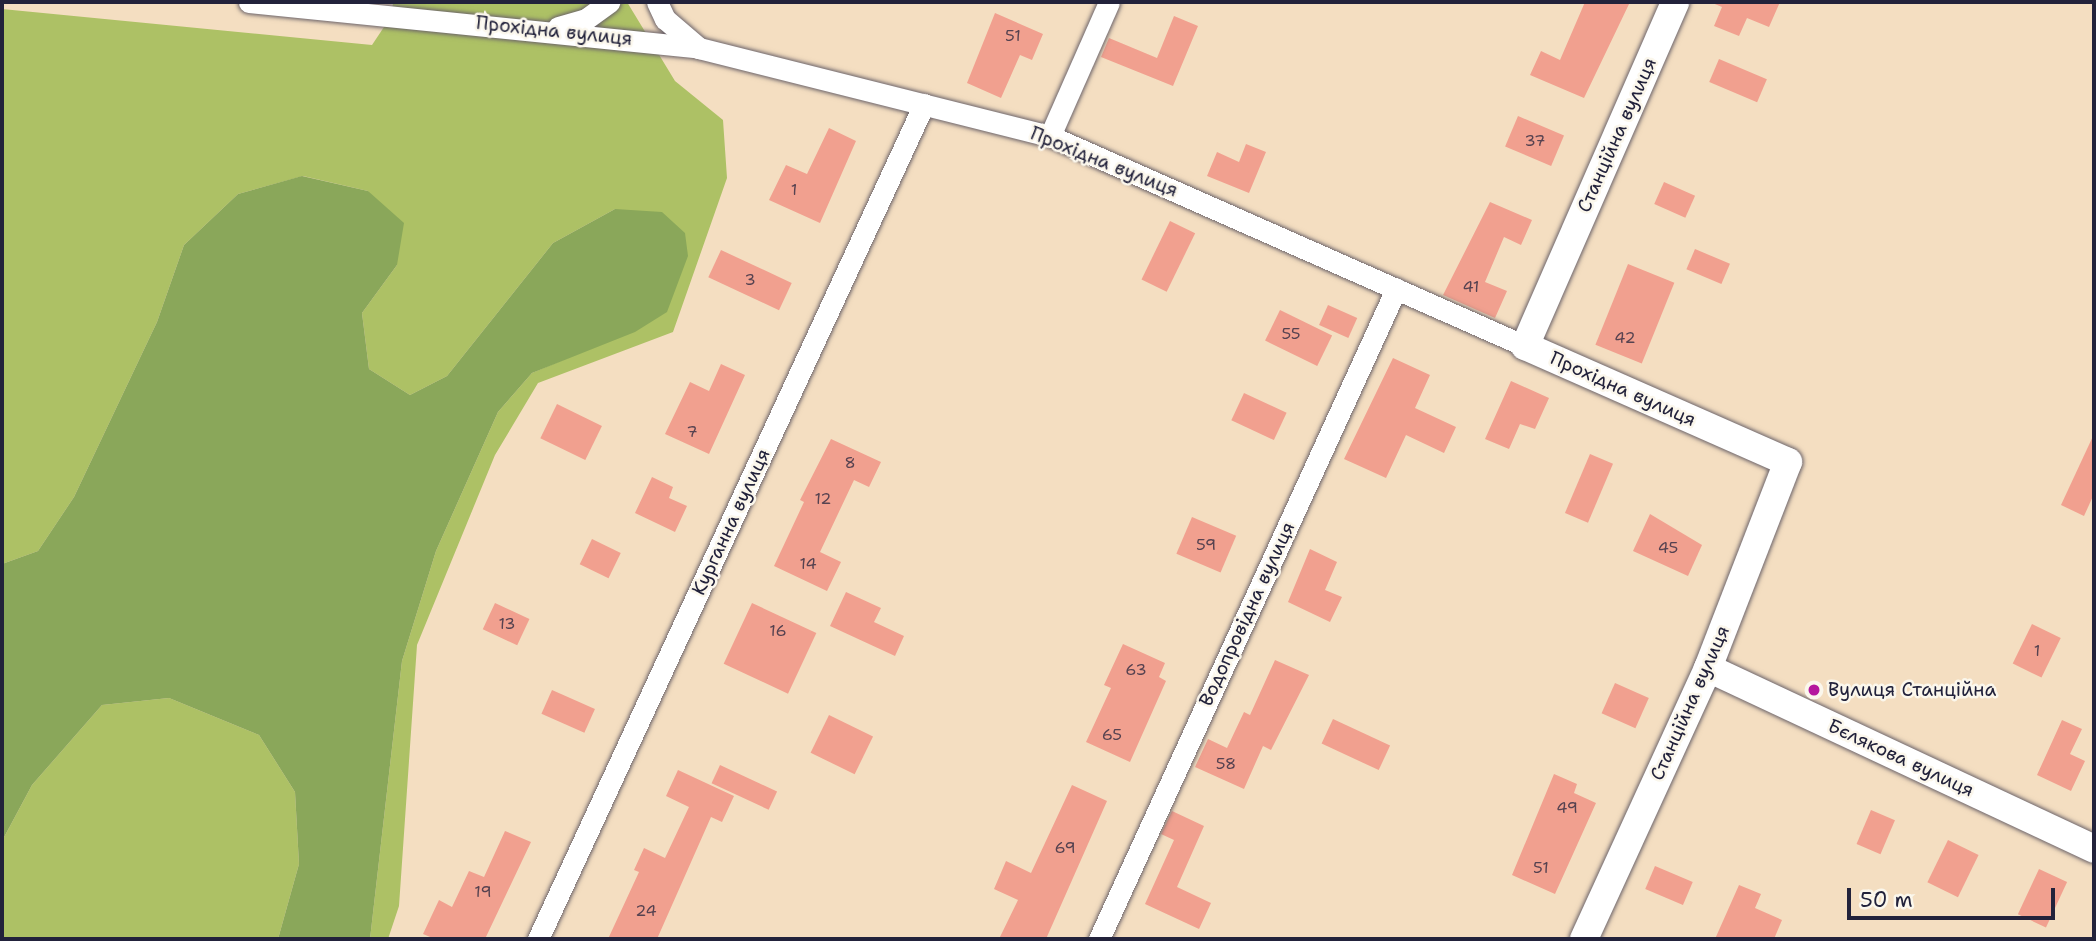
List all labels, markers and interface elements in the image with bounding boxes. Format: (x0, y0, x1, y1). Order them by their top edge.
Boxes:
street label: Прохідна вулиця (475, 11, 633, 51)
house number: 51 (1005, 26, 1021, 46)
street label: Станційна вулиця (1573, 54, 1661, 216)
street label: Прохідна вулиця (1027, 122, 1181, 202)
house number: 37 (1524, 131, 1546, 151)
house number: 1 (791, 180, 797, 200)
house number: 3 (744, 270, 756, 290)
house number: 41 (1462, 277, 1480, 297)
house number: 55 (1281, 324, 1301, 344)
house number: 42 (1614, 328, 1636, 348)
street label: Прохідна вулиця (1547, 347, 1699, 431)
house number: 7 (686, 422, 698, 442)
street label: Курганна вулиця (687, 445, 775, 599)
house number: 8 (844, 453, 856, 473)
house number: 12 (814, 489, 832, 509)
street label: Водопровідна вулиця (1194, 518, 1300, 710)
house number: 59 (1196, 535, 1216, 555)
house number: 45 (1658, 538, 1678, 558)
house number: 14 (799, 554, 817, 574)
house number: 13 (498, 614, 516, 634)
house number: 16 (769, 621, 787, 641)
street label: Станційна вулиця (1646, 622, 1734, 784)
house number: 1 (2034, 641, 2040, 661)
house number: 63 (1125, 660, 1147, 680)
place label: Вулиця Станційна (1828, 679, 1996, 701)
marker: Вулиця Станційна (1806, 682, 1822, 698)
street label: Бєлякова вулиця (1824, 714, 1978, 802)
house number: 65 (1102, 725, 1122, 745)
house number: 58 (1216, 754, 1236, 774)
house number: 49 (1556, 798, 1578, 818)
house number: 69 (1054, 838, 1076, 858)
house number: 51 (1533, 858, 1549, 878)
scale bar (1851, 874, 2059, 918)
house number: 19 (474, 882, 492, 902)
text: 50 m (1860, 886, 1913, 914)
house number: 24 (635, 901, 657, 921)

